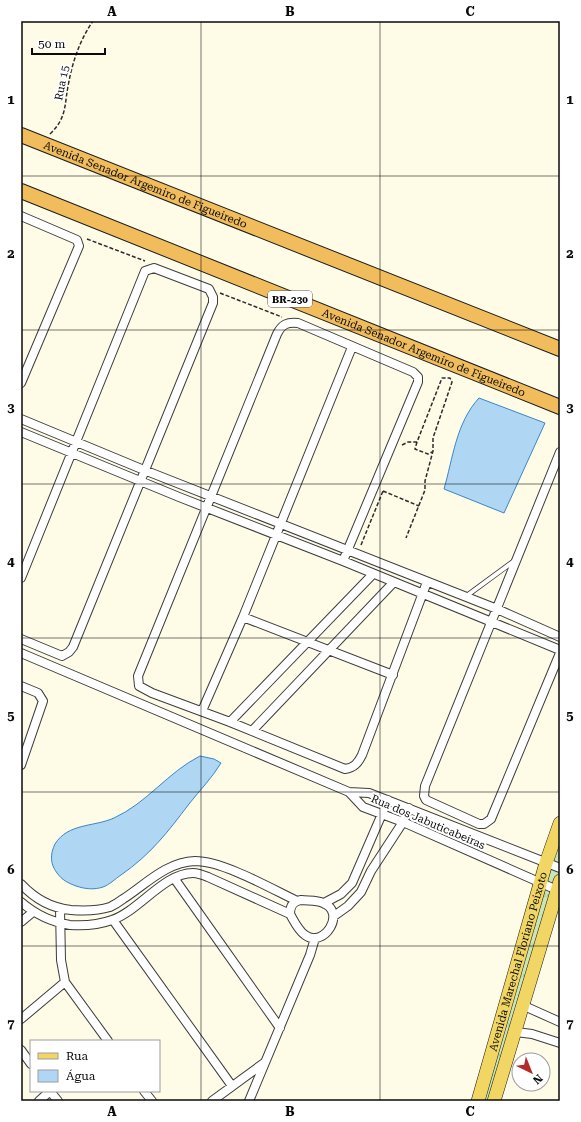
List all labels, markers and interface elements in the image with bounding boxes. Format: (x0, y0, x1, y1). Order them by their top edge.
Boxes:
text: A (107, 4, 117, 19)
text: B (285, 4, 295, 19)
text: C (465, 4, 475, 19)
scale bar (32, 30, 105, 56)
text: 50 m (38, 37, 65, 51)
street label: Rua 15 (52, 64, 72, 102)
text: 1 (7, 92, 15, 107)
text: 1 (566, 92, 574, 107)
street label: Avenida Senador Argemiro de Figueiredo (42, 138, 249, 231)
text: 2 (7, 246, 15, 261)
text: 2 (566, 246, 574, 261)
road number: BR-230 (268, 291, 312, 307)
street label: Avenida Senador Argemiro de Figueiredo (320, 306, 528, 399)
text: 3 (7, 400, 15, 415)
text: 3 (566, 400, 574, 415)
text: 4 (7, 554, 15, 569)
text: 4 (566, 554, 574, 569)
text: 5 (7, 708, 15, 723)
text: 5 (566, 708, 574, 723)
street label: Rua dos Jabuticabeiras (369, 792, 487, 852)
text: 6 (7, 862, 15, 877)
text: 6 (566, 862, 574, 877)
street label: Avenida Marechal Floriano Peixoto (486, 870, 550, 1053)
text: 7 (7, 1016, 15, 1031)
text: 7 (566, 1016, 574, 1031)
legend (30, 1040, 160, 1092)
text: Rua (66, 1049, 89, 1063)
north arrow (511, 1052, 551, 1092)
text: Água (66, 1069, 96, 1083)
text: N (530, 1071, 545, 1087)
text: A (107, 1104, 117, 1119)
text: B (285, 1104, 295, 1119)
text: C (465, 1104, 475, 1119)

